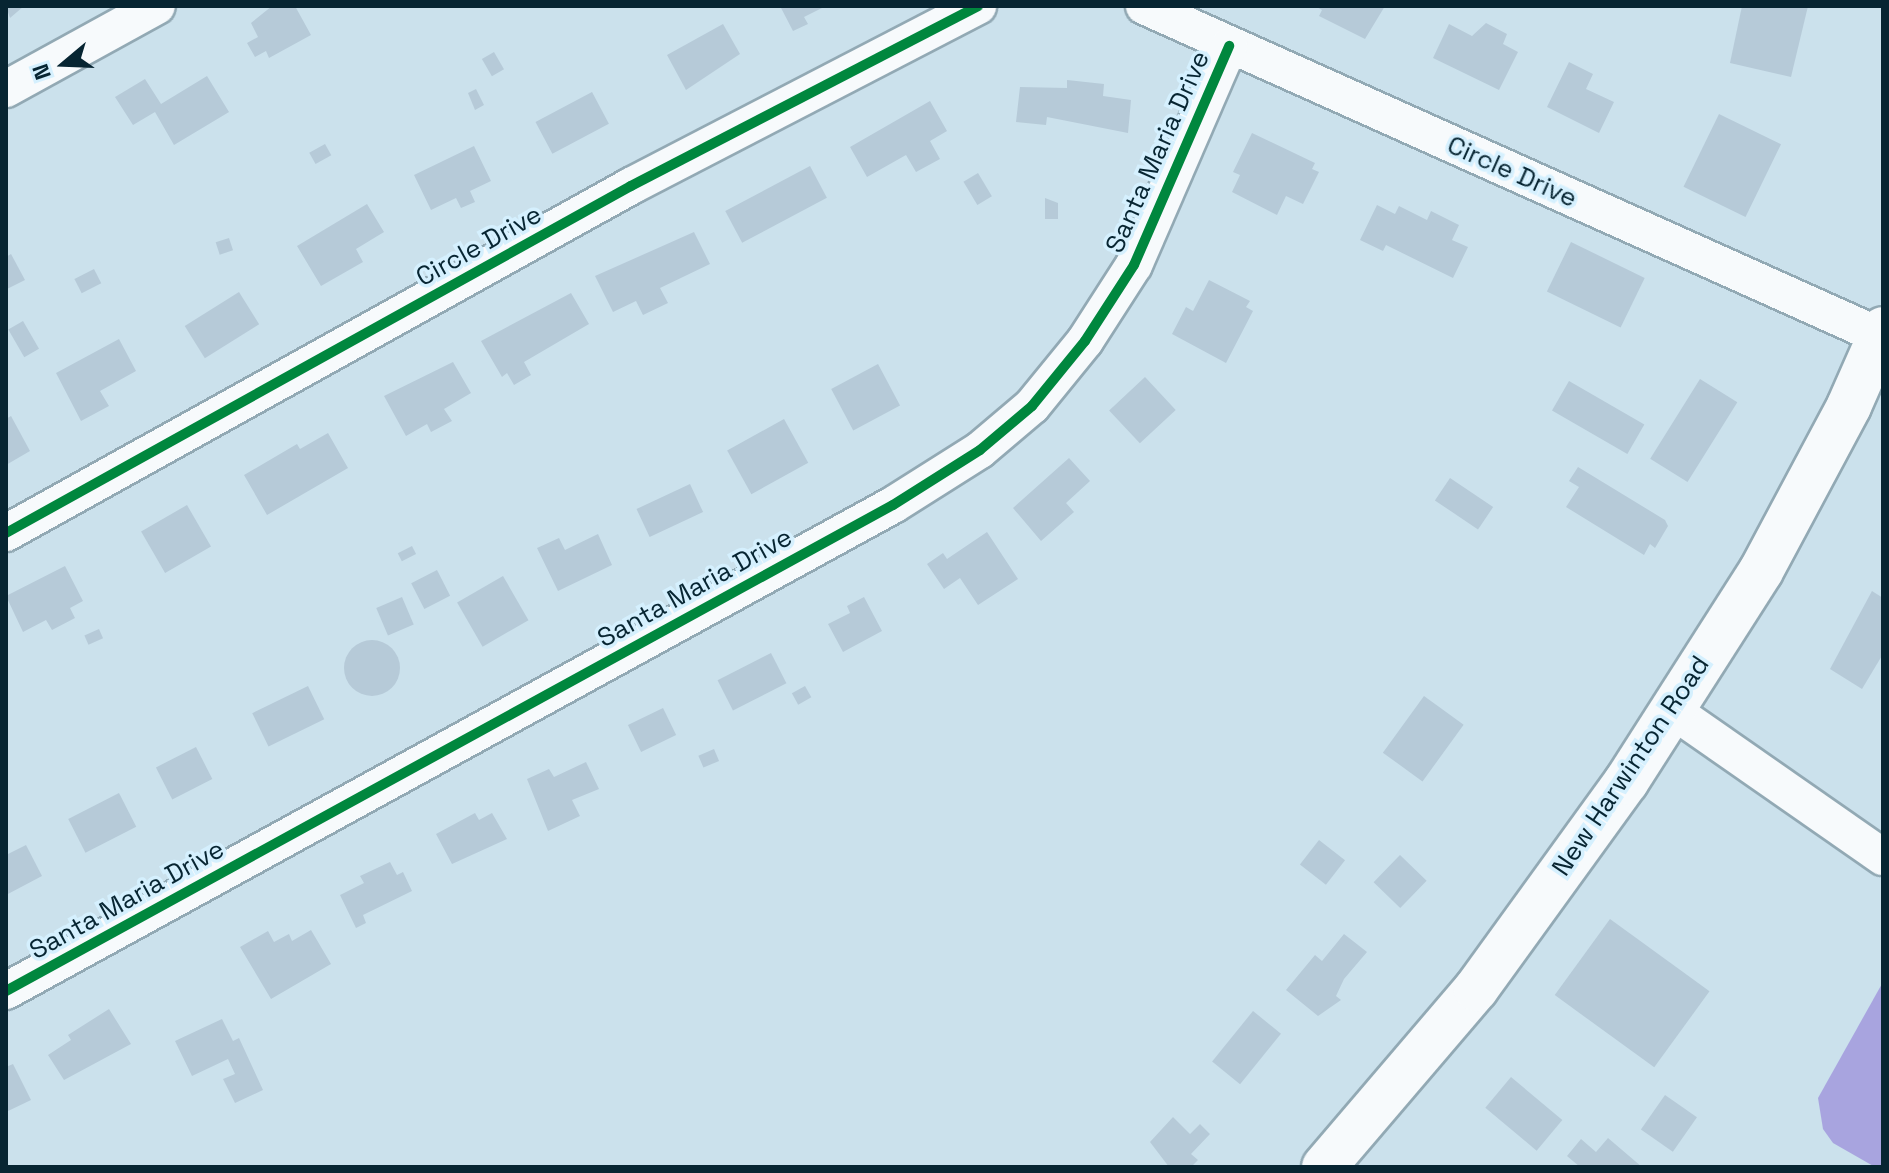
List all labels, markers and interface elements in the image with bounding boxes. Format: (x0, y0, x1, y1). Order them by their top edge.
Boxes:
north arrow (24, 24, 104, 104)
street label: Santa Maria Drive (1100, 46, 1216, 258)
text: N (26, 60, 57, 83)
street label: Circle Drive (1442, 130, 1582, 214)
street label: Circle Drive (411, 199, 547, 293)
street label: Santa Maria Drive (592, 522, 798, 654)
street label: New Harwinton Road (1546, 650, 1716, 882)
street label: Santa Maria Drive (24, 834, 230, 966)

